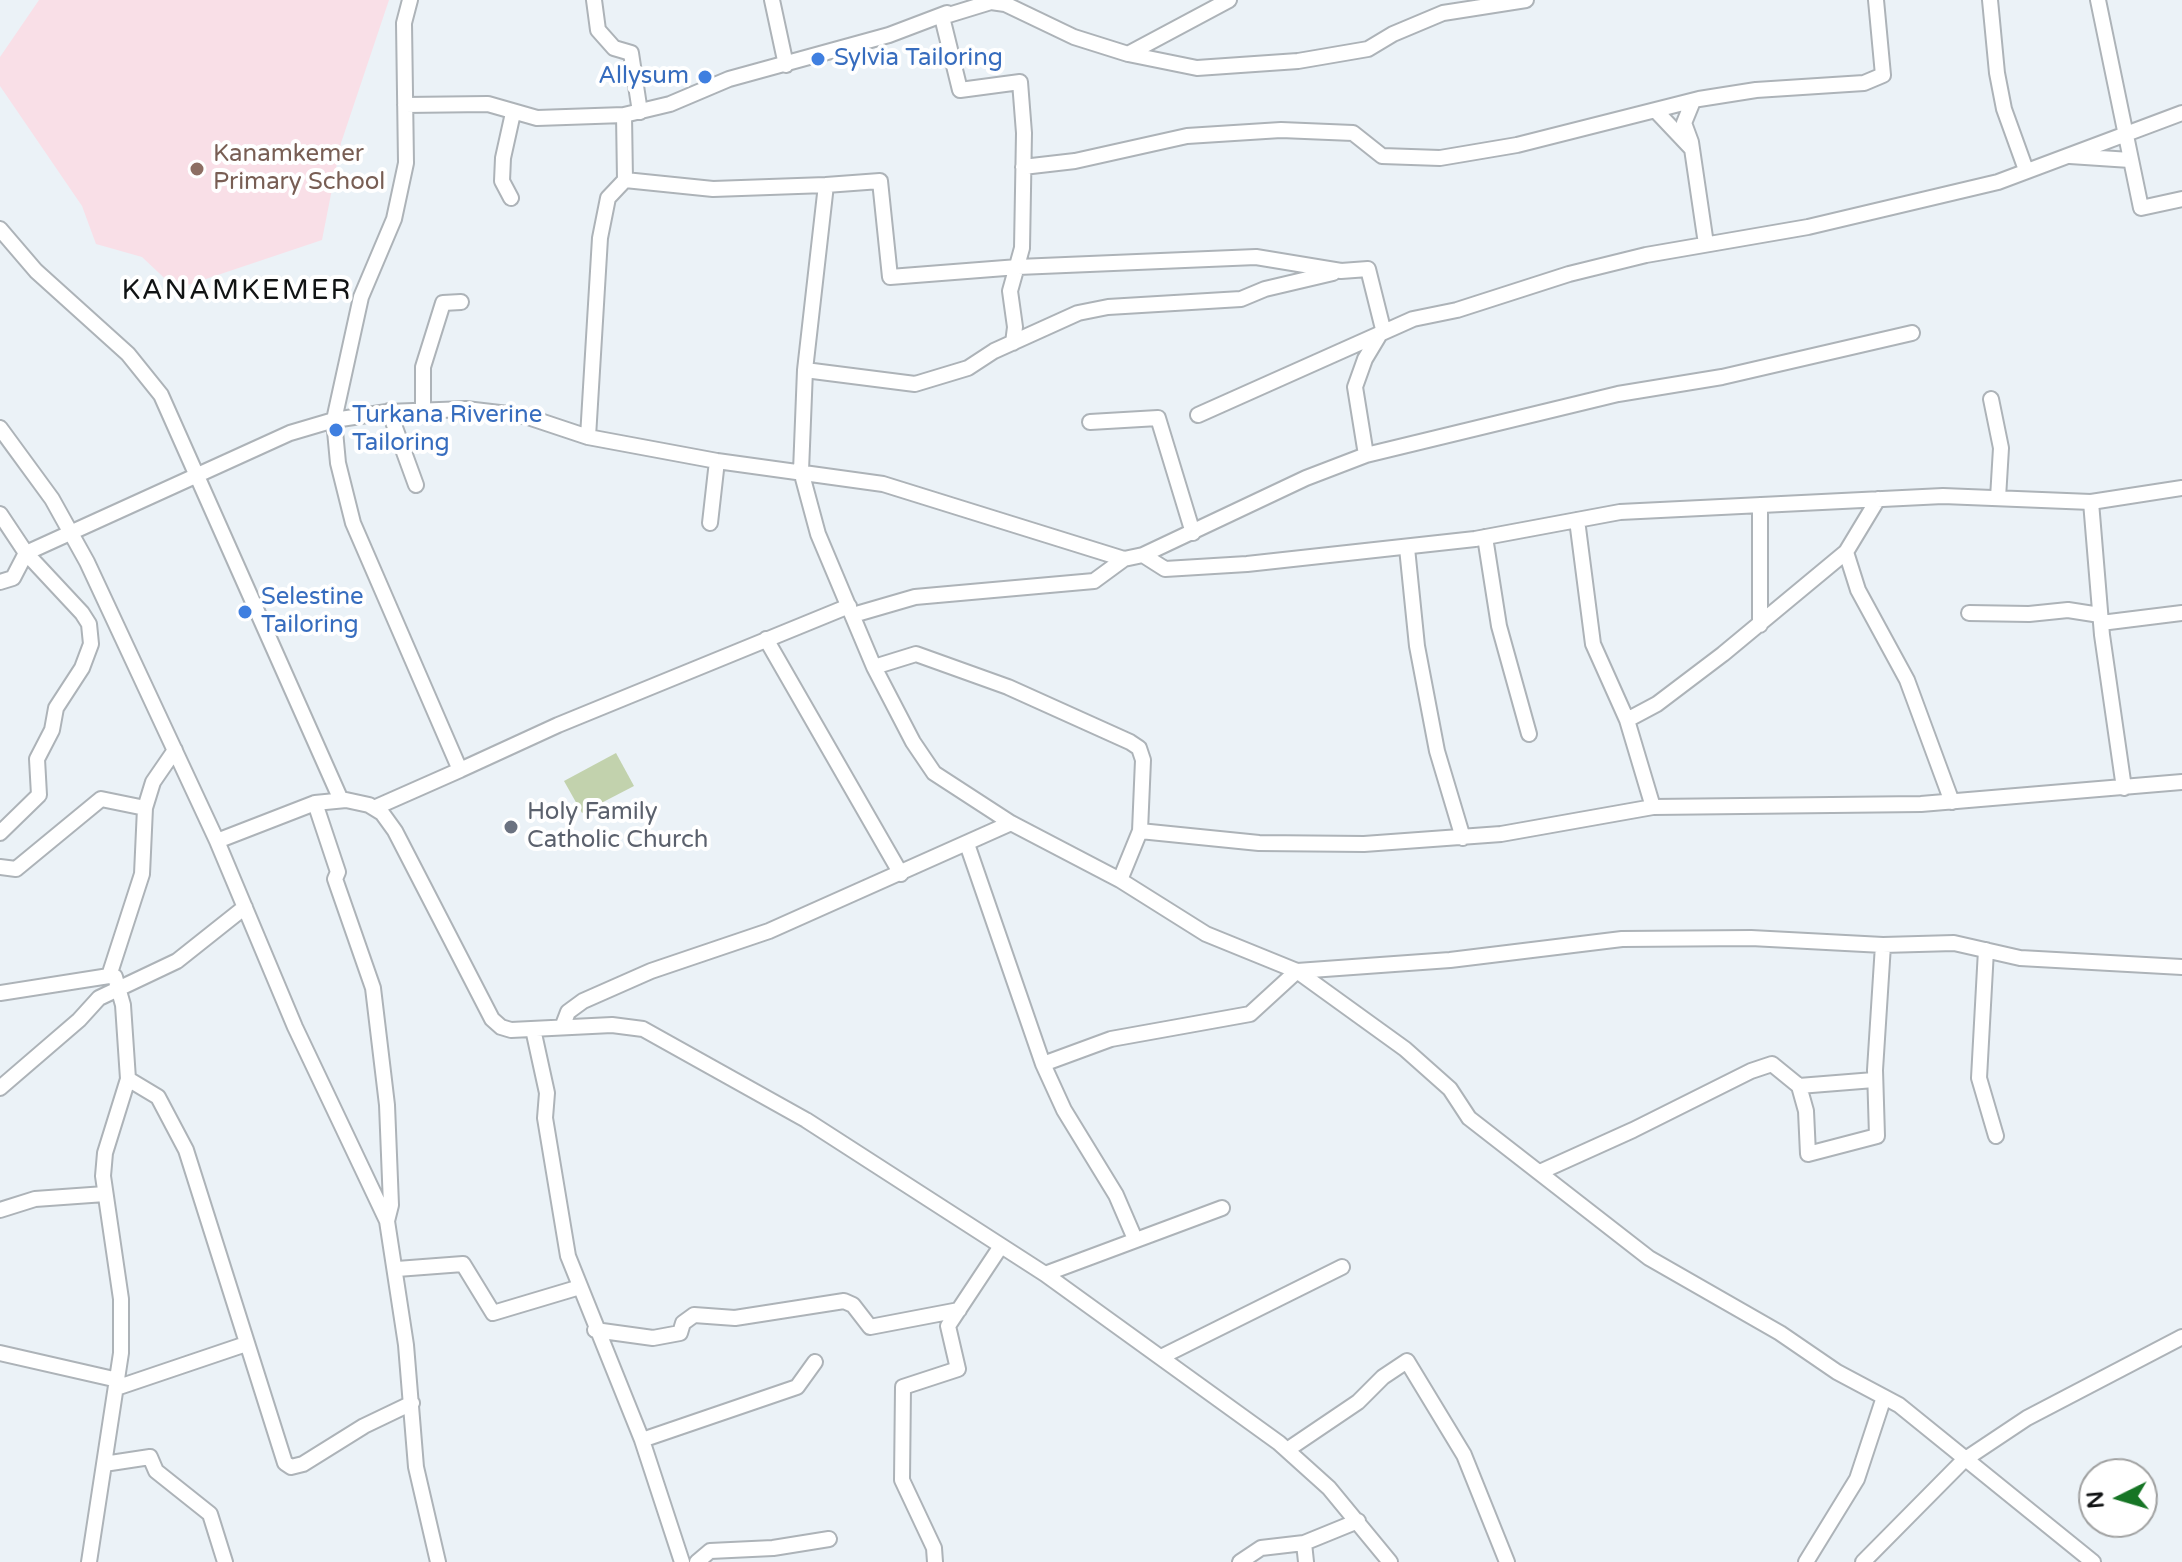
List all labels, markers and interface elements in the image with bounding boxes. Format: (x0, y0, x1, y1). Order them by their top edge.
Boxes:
place label: Sylvia Tailoring (834, 45, 1003, 73)
marker: Sylvia Tailoring (809, 50, 827, 68)
place label: Allysum (598, 63, 689, 91)
marker: Allysum (696, 68, 714, 86)
place label: Kanamkemer Primary School (213, 141, 385, 197)
marker: Kanamkemer Primary School (188, 160, 206, 178)
district label: KANAMKEMER (122, 275, 352, 309)
place label: Turkana Riverine Tailoring (352, 402, 542, 458)
marker: Turkana Riverine Tailoring (327, 421, 345, 439)
place label: Selestine Tailoring (261, 584, 364, 640)
marker: Selestine Tailoring (236, 603, 254, 621)
place label: Holy Family Catholic Church (527, 799, 708, 855)
marker: Holy Family Catholic Church (502, 818, 520, 836)
north arrow (2078, 1458, 2158, 1538)
text: N (2082, 1490, 2110, 1510)

